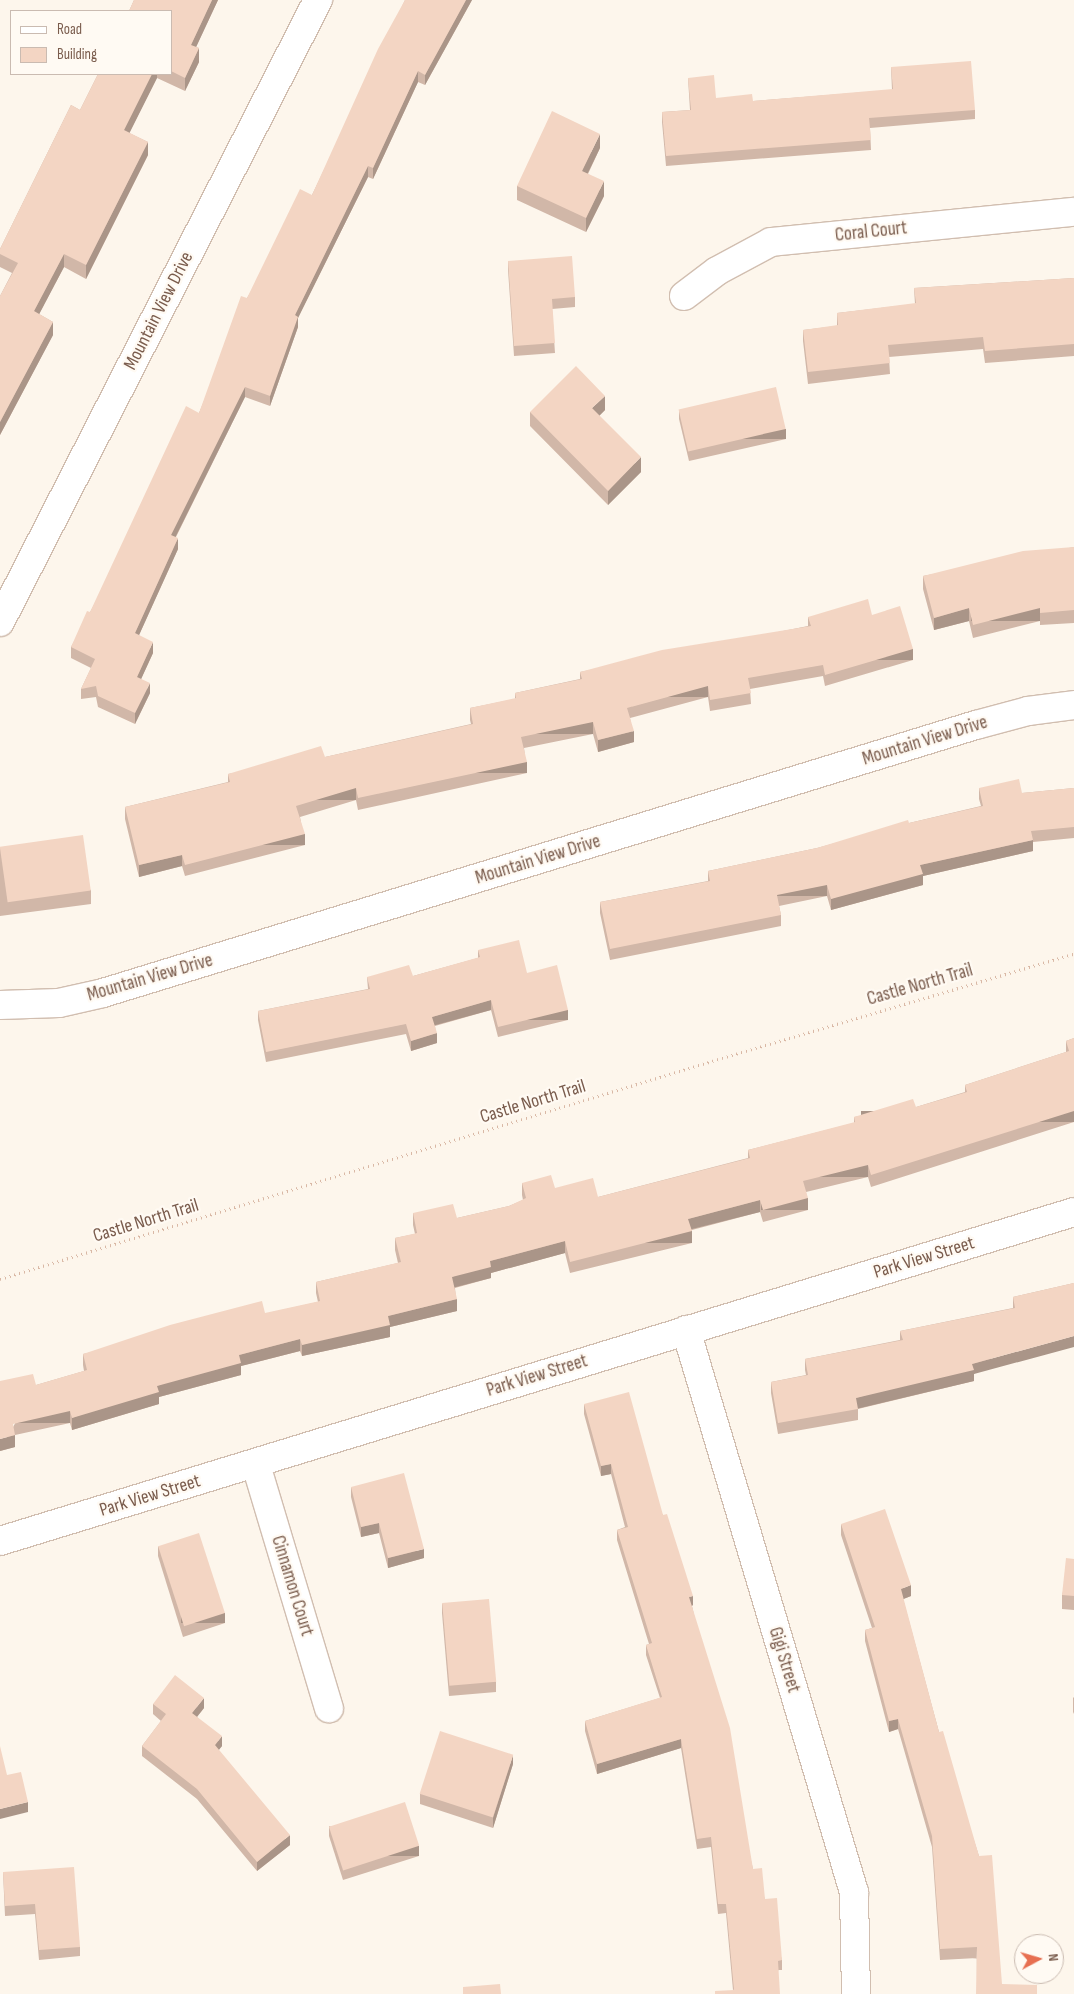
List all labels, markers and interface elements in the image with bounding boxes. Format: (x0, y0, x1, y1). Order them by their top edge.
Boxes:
legend (10, 10, 172, 75)
text: Road (57, 20, 82, 39)
text: Building (57, 45, 97, 64)
street label: Coral Court (834, 217, 908, 247)
street label: Mountain View Drive (119, 248, 199, 374)
street label: Mountain View Drive (860, 711, 990, 771)
street label: Mountain View Drive (473, 830, 603, 890)
street label: Mountain View Drive (85, 949, 215, 1007)
street label: Castle North Trail (864, 959, 976, 1011)
street label: Castle North Trail (478, 1075, 588, 1129)
street label: Castle North Trail (91, 1194, 201, 1248)
street label: Park View Street (871, 1232, 977, 1284)
street label: Park View Street (484, 1350, 590, 1402)
street label: Park View Street (97, 1470, 203, 1522)
street label: Cinnamon Court (266, 1533, 318, 1639)
street label: Gigi Street (763, 1624, 805, 1696)
north arrow (1014, 1934, 1064, 1984)
text: N (1045, 1953, 1062, 1962)

